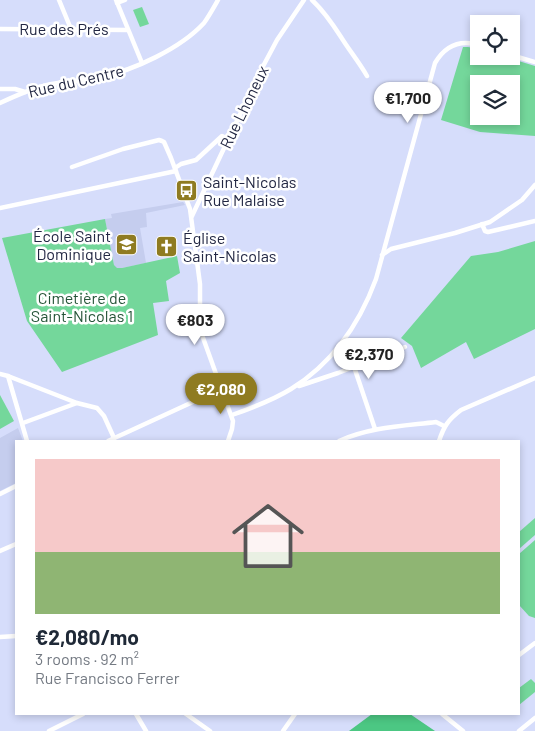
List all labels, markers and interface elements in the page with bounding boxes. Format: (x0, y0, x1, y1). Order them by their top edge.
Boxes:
map controls (470, 15, 520, 125)
button: locate (470, 15, 520, 65)
street label: Rue des Prés (19, 19, 109, 38)
street label: Rue du Centre (26, 60, 126, 101)
street label: Rue Lhoneux (215, 62, 272, 151)
button: layers (470, 75, 520, 125)
pin: €1,700 (367, 82, 449, 124)
text: €1,700 (385, 88, 431, 107)
place label: Saint-Nicolas Rue Malaise (203, 172, 297, 209)
bus stop icon: Saint-Nicolas Rue Malaise (175, 179, 199, 203)
place label: École Saint Dominique (33, 226, 111, 263)
place label: Église Saint-Nicolas (183, 228, 277, 265)
school or university icon: École Saint Dominique (115, 233, 139, 257)
church icon: Église Saint-Nicolas (155, 235, 179, 259)
park label: Cimetière de Saint-Nicolas 1 (31, 288, 133, 325)
pin: €803 (165, 304, 225, 346)
text: €803 (177, 310, 213, 329)
pin: €2,370 (328, 338, 410, 380)
text: €2,370 (344, 344, 394, 363)
pin: €2,080 (180, 372, 262, 415)
text: €2,080 (196, 379, 246, 398)
icon: home (223, 491, 313, 581)
text: €2,080/mo (35, 624, 139, 649)
text: 3 rooms · 92 m² (35, 649, 139, 668)
text: Rue Francisco Ferrer (35, 668, 180, 687)

